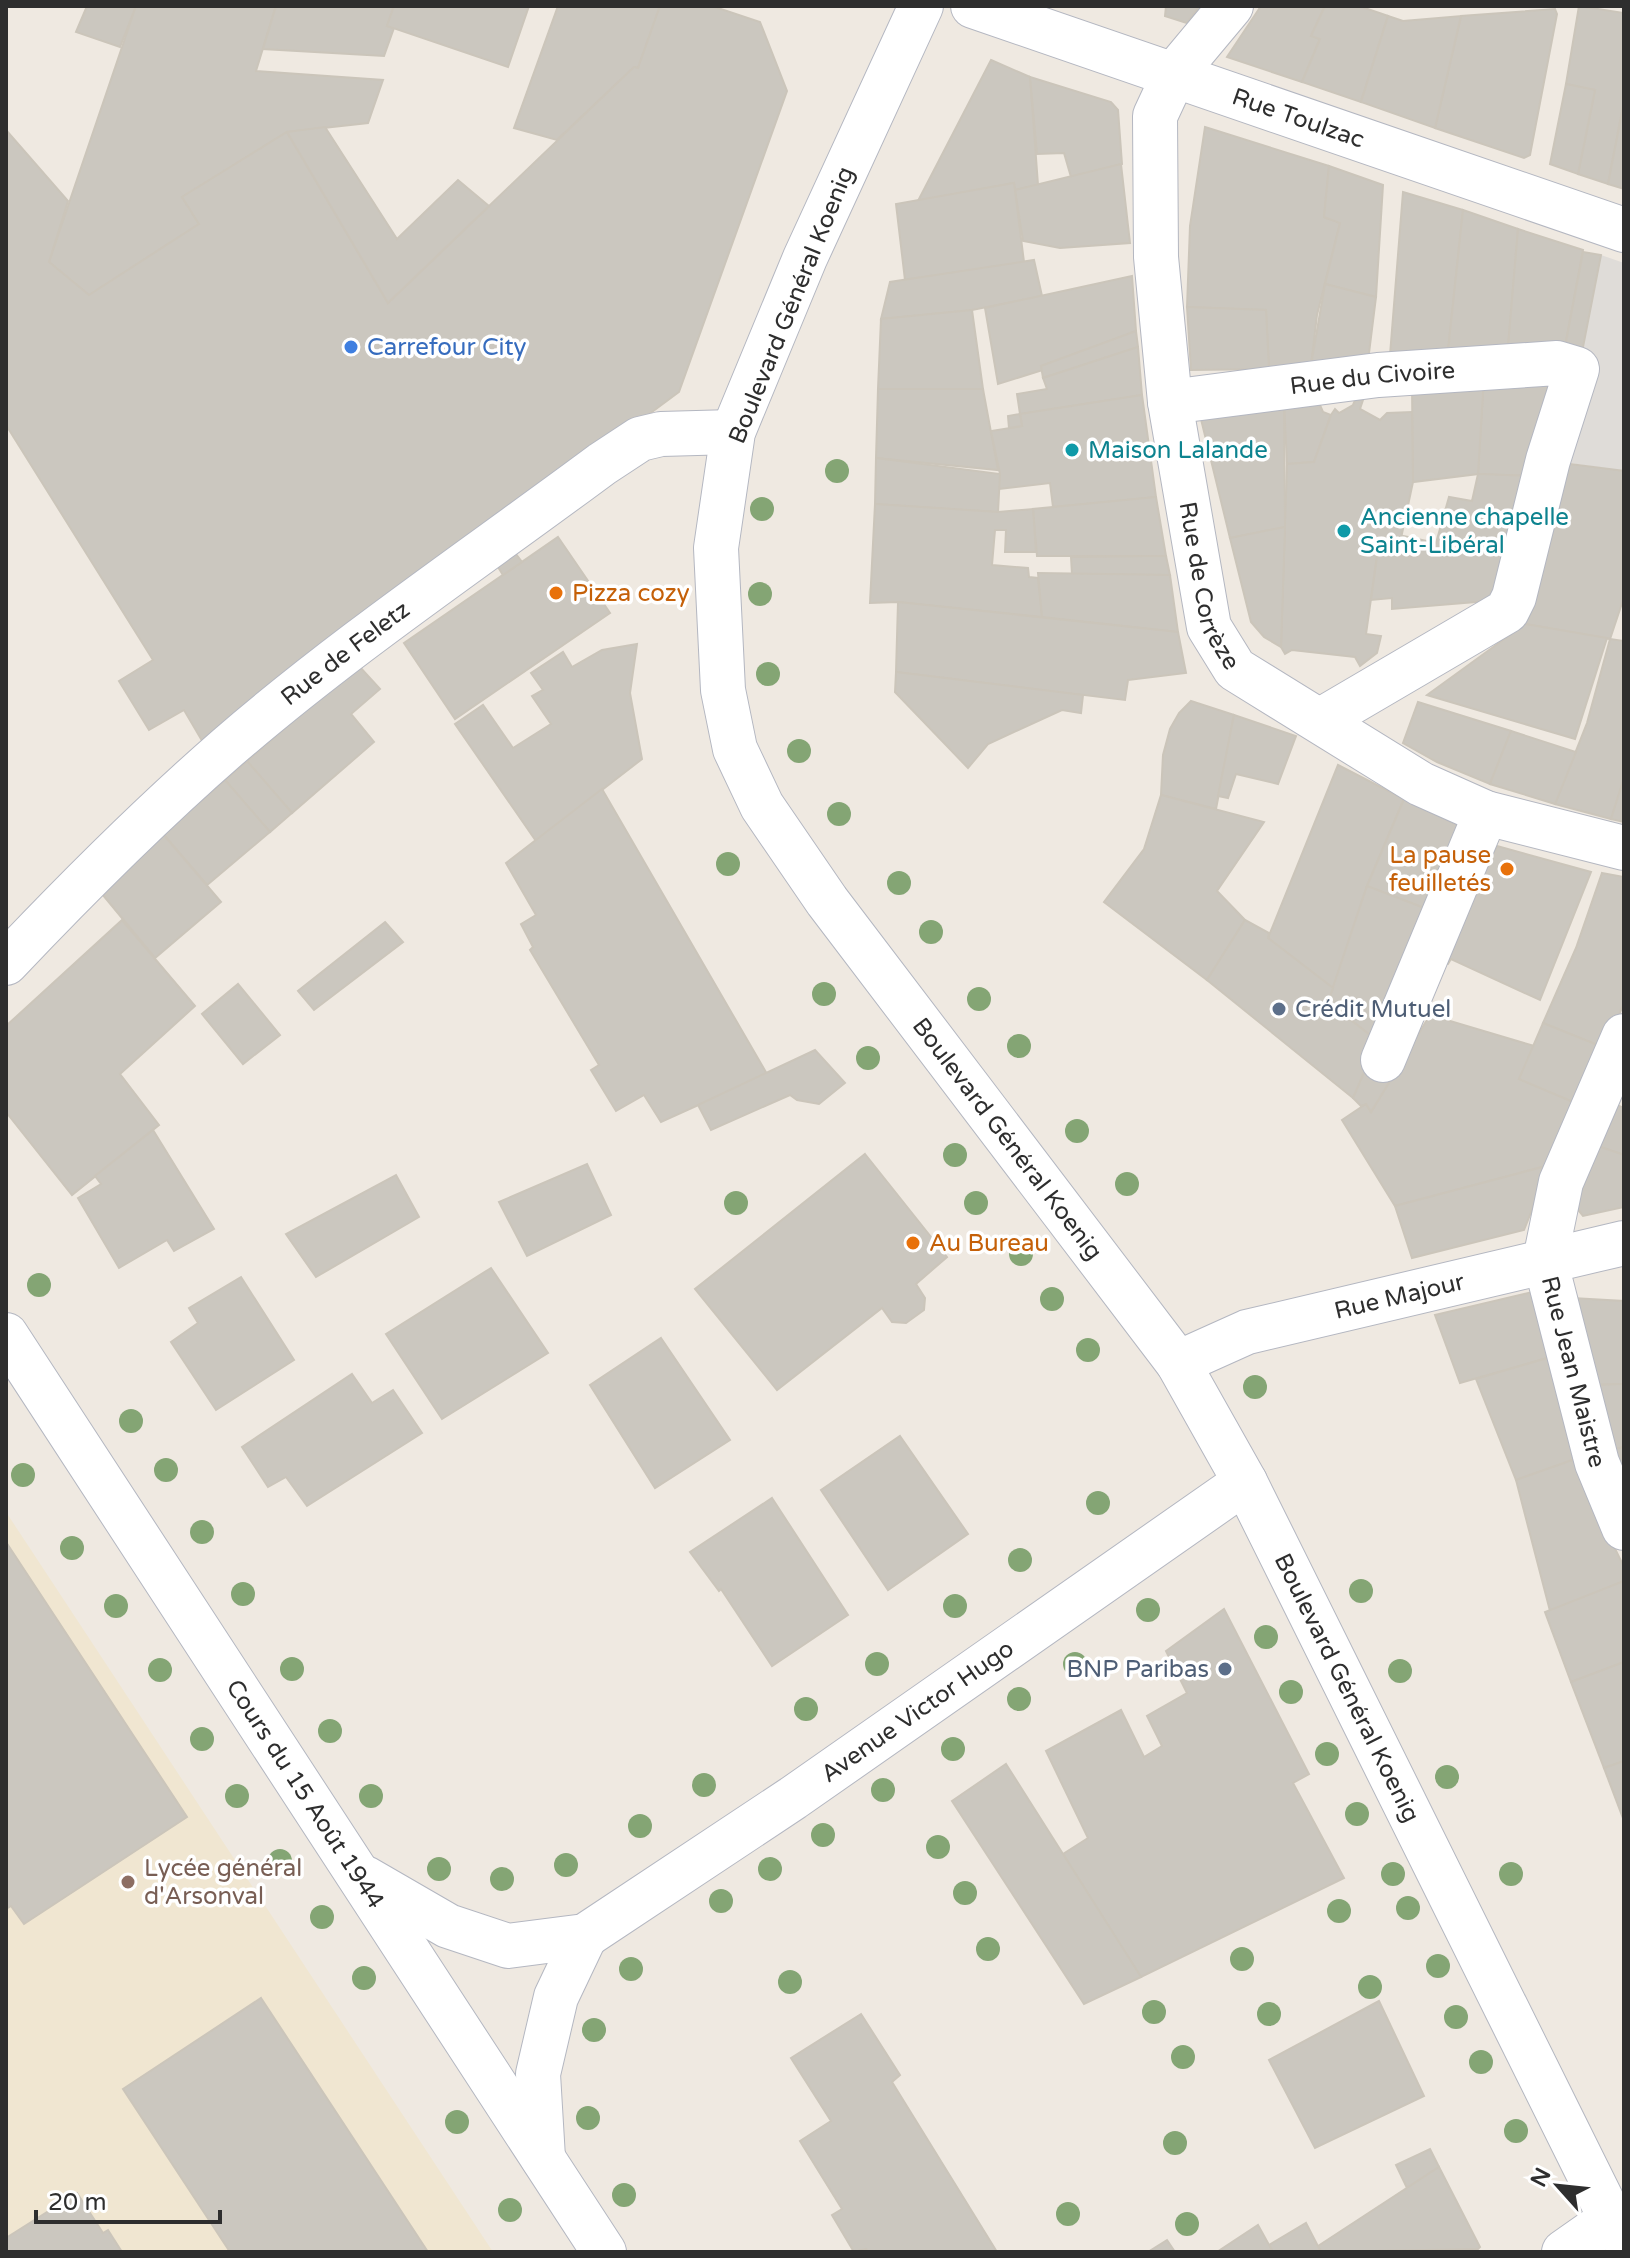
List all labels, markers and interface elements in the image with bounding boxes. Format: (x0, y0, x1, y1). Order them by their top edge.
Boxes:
street label: Rue Toulzac (1228, 82, 1368, 155)
street label: Boulevard Général Koenig (723, 162, 860, 448)
place label: Carrefour City (367, 333, 527, 362)
marker: Carrefour City (342, 338, 360, 356)
street label: Rue du Civoire (1288, 356, 1456, 401)
place label: Maison Lalande (1088, 436, 1268, 465)
marker: Maison Lalande (1063, 441, 1081, 459)
street label: Rue de Corrèze (1173, 499, 1246, 675)
place label: Ancienne chapelle Saint-Libéral (1360, 503, 1569, 560)
marker: Ancienne chapelle Saint-Libéral (1335, 522, 1353, 540)
place label: Pizza cozy (572, 579, 690, 608)
marker: Pizza cozy (547, 584, 565, 602)
street label: Rue de Feletz (275, 595, 416, 712)
place label: La pause feuilletés (1389, 841, 1491, 898)
marker: La pause feuilletés (1498, 860, 1516, 878)
place label: Crédit Mutuel (1295, 995, 1451, 1024)
marker: Crédit Mutuel (1270, 1000, 1288, 1018)
street label: Boulevard Général Koenig (906, 1012, 1108, 1266)
place label: Au Bureau (929, 1229, 1049, 1258)
marker: Au Bureau (904, 1234, 922, 1252)
street label: Rue Majour (1331, 1267, 1468, 1326)
street label: Rue Jean Maistre (1535, 1273, 1612, 1471)
street label: Boulevard Général Koenig (1268, 1549, 1426, 1827)
street label: Avenue Victor Hugo (816, 1634, 1020, 1789)
place label: BNP Paribas (1066, 1655, 1209, 1684)
marker: BNP Paribas (1216, 1660, 1234, 1678)
street label: Cours du 15 Août 1944 (220, 1674, 390, 1914)
place label: Lycée général d'Arsonval (144, 1854, 302, 1911)
marker: Lycée général d'Arsonval (119, 1873, 137, 1891)
north arrow (1518, 2146, 1598, 2226)
text: N (1525, 2164, 1557, 2191)
scale bar (36, 2174, 220, 2224)
text: 20 m (48, 2188, 106, 2217)

